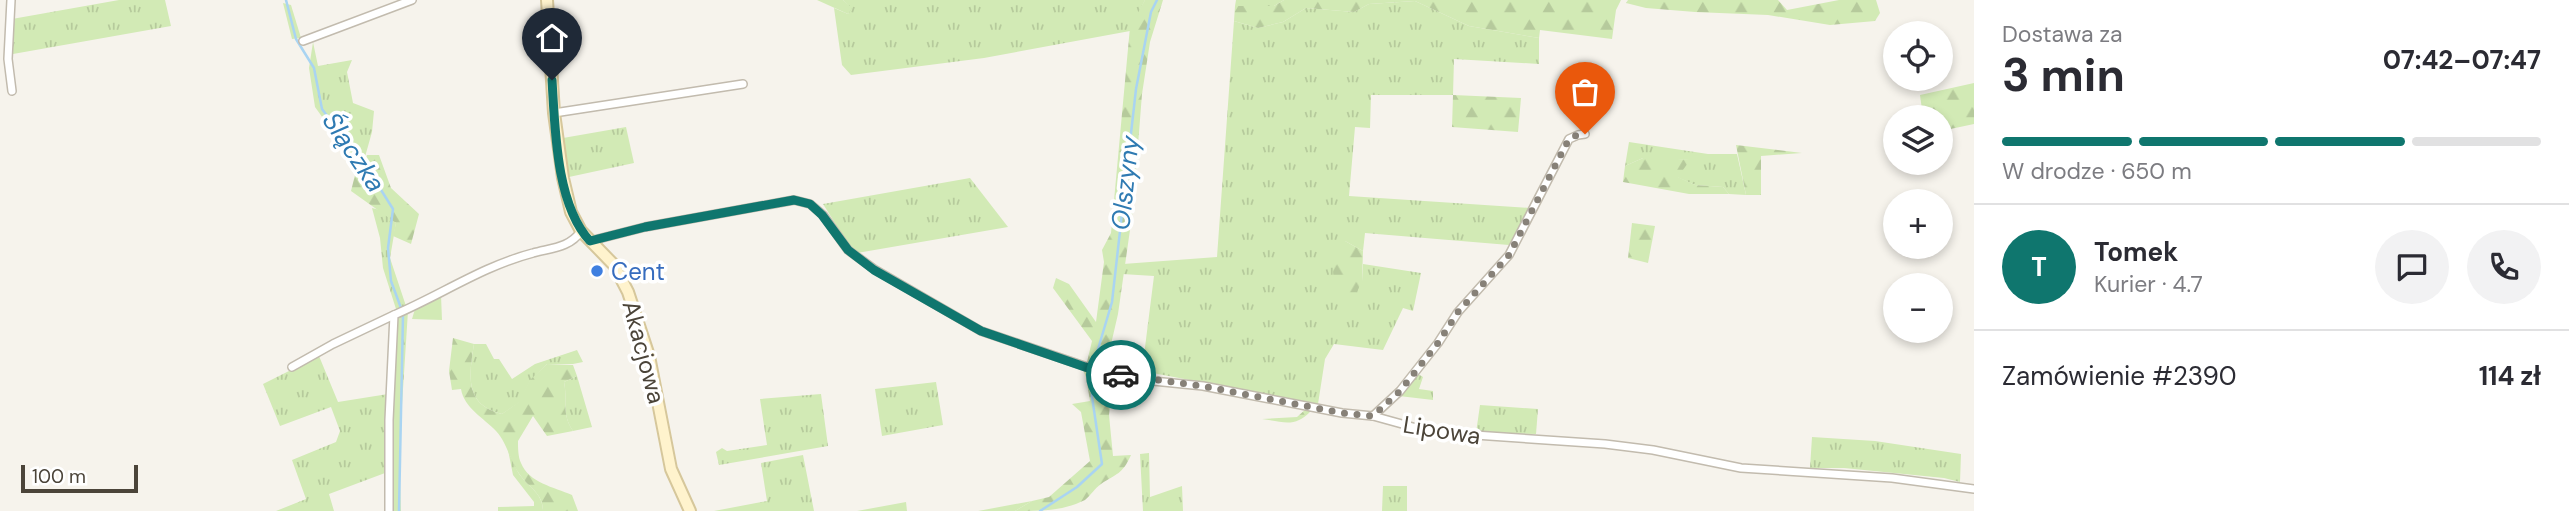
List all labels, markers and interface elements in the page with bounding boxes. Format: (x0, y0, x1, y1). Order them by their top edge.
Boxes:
pin (522, 8, 582, 80)
icon: home (533, 19, 571, 57)
text: Dostawa za (2002, 19, 2123, 49)
map controls (1883, 21, 1953, 343)
button: locate (1883, 21, 1953, 91)
text: 07:42–07:47 (2383, 43, 2541, 77)
text: 3 min (2002, 45, 2125, 105)
pin (1555, 62, 1615, 134)
icon: bag (1566, 73, 1604, 111)
water label: Ślączka (315, 105, 393, 199)
button: layers (1883, 105, 1953, 175)
water label: Olszyny (1103, 133, 1147, 232)
text: W drodze · 650 m (2002, 156, 2192, 186)
button: + (1883, 189, 1953, 259)
button: chat (2375, 230, 2449, 304)
button: phone (2467, 230, 2541, 304)
text: Tomek (2094, 235, 2178, 269)
text: T (2031, 250, 2047, 284)
place label: Cent (611, 256, 665, 287)
marker: Cent (589, 263, 605, 279)
text: Kurier · 4.7 (2094, 269, 2203, 299)
button: − (1883, 273, 1953, 343)
street label: Akacjowa (615, 297, 673, 407)
courier (1086, 340, 1156, 410)
icon: car (1102, 356, 1140, 394)
text: Zamówienie #2390 (2002, 359, 2237, 393)
text: 114 zł (2479, 359, 2541, 393)
street label: Lipowa (1401, 409, 1483, 451)
scale bar (21, 462, 138, 494)
text: 100 m (32, 464, 86, 489)

